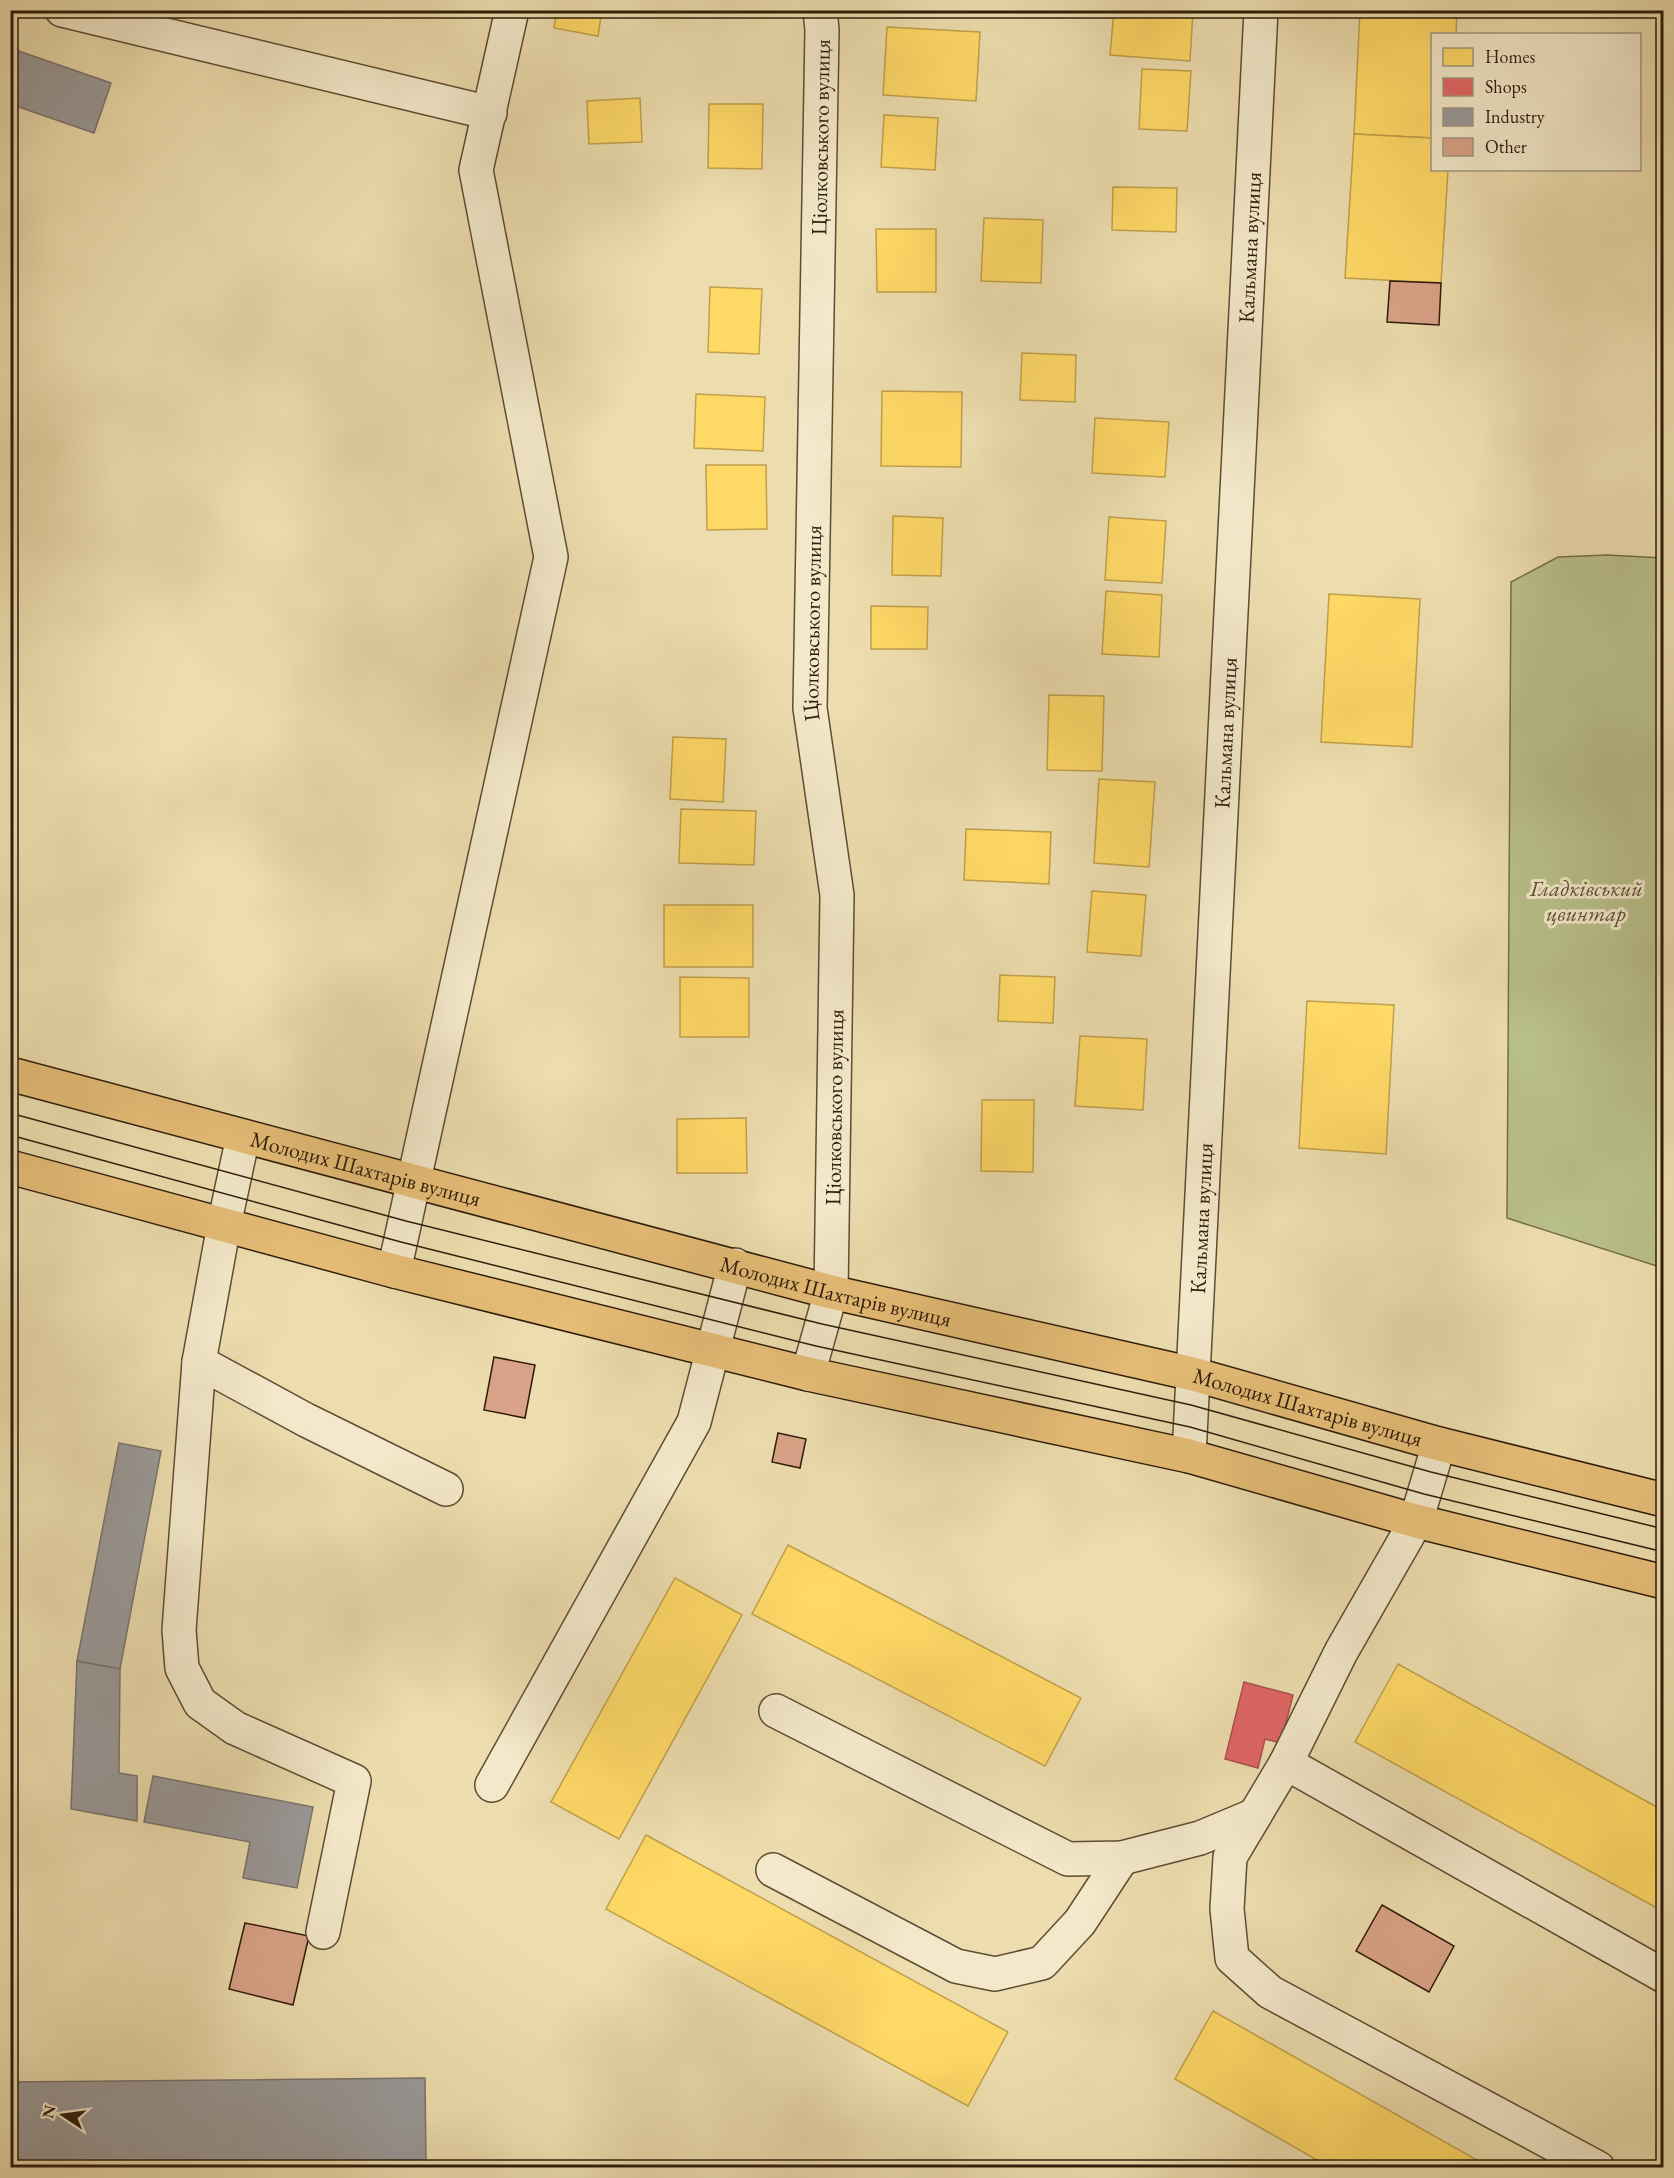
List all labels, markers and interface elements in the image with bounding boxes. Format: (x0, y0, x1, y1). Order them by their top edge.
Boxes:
legend (1431, 33, 1641, 171)
street label: Ціолковського вулиця (804, 39, 837, 236)
text: Homes (1485, 45, 1536, 68)
text: Shops (1485, 75, 1527, 98)
text: Industry (1485, 105, 1545, 128)
text: Other (1485, 135, 1527, 158)
street label: Кальмана вулиця (1231, 171, 1268, 324)
street label: Ціолковського вулиця (796, 525, 828, 723)
street label: Кальмана вулиця (1207, 656, 1244, 809)
park label: Гладківський цвинтар (1528, 874, 1643, 928)
street label: Ціолковського вулиця (818, 1009, 850, 1206)
street label: Молодих Шахтарів вулиця (247, 1124, 484, 1213)
street label: Кальмана вулиця (1183, 1142, 1220, 1295)
street label: Молодих Шахтарів вулиця (717, 1249, 954, 1334)
street label: Молодих Шахтарів вулиця (1190, 1361, 1426, 1454)
north arrow (33, 2085, 93, 2145)
text: N (37, 2103, 61, 2120)

